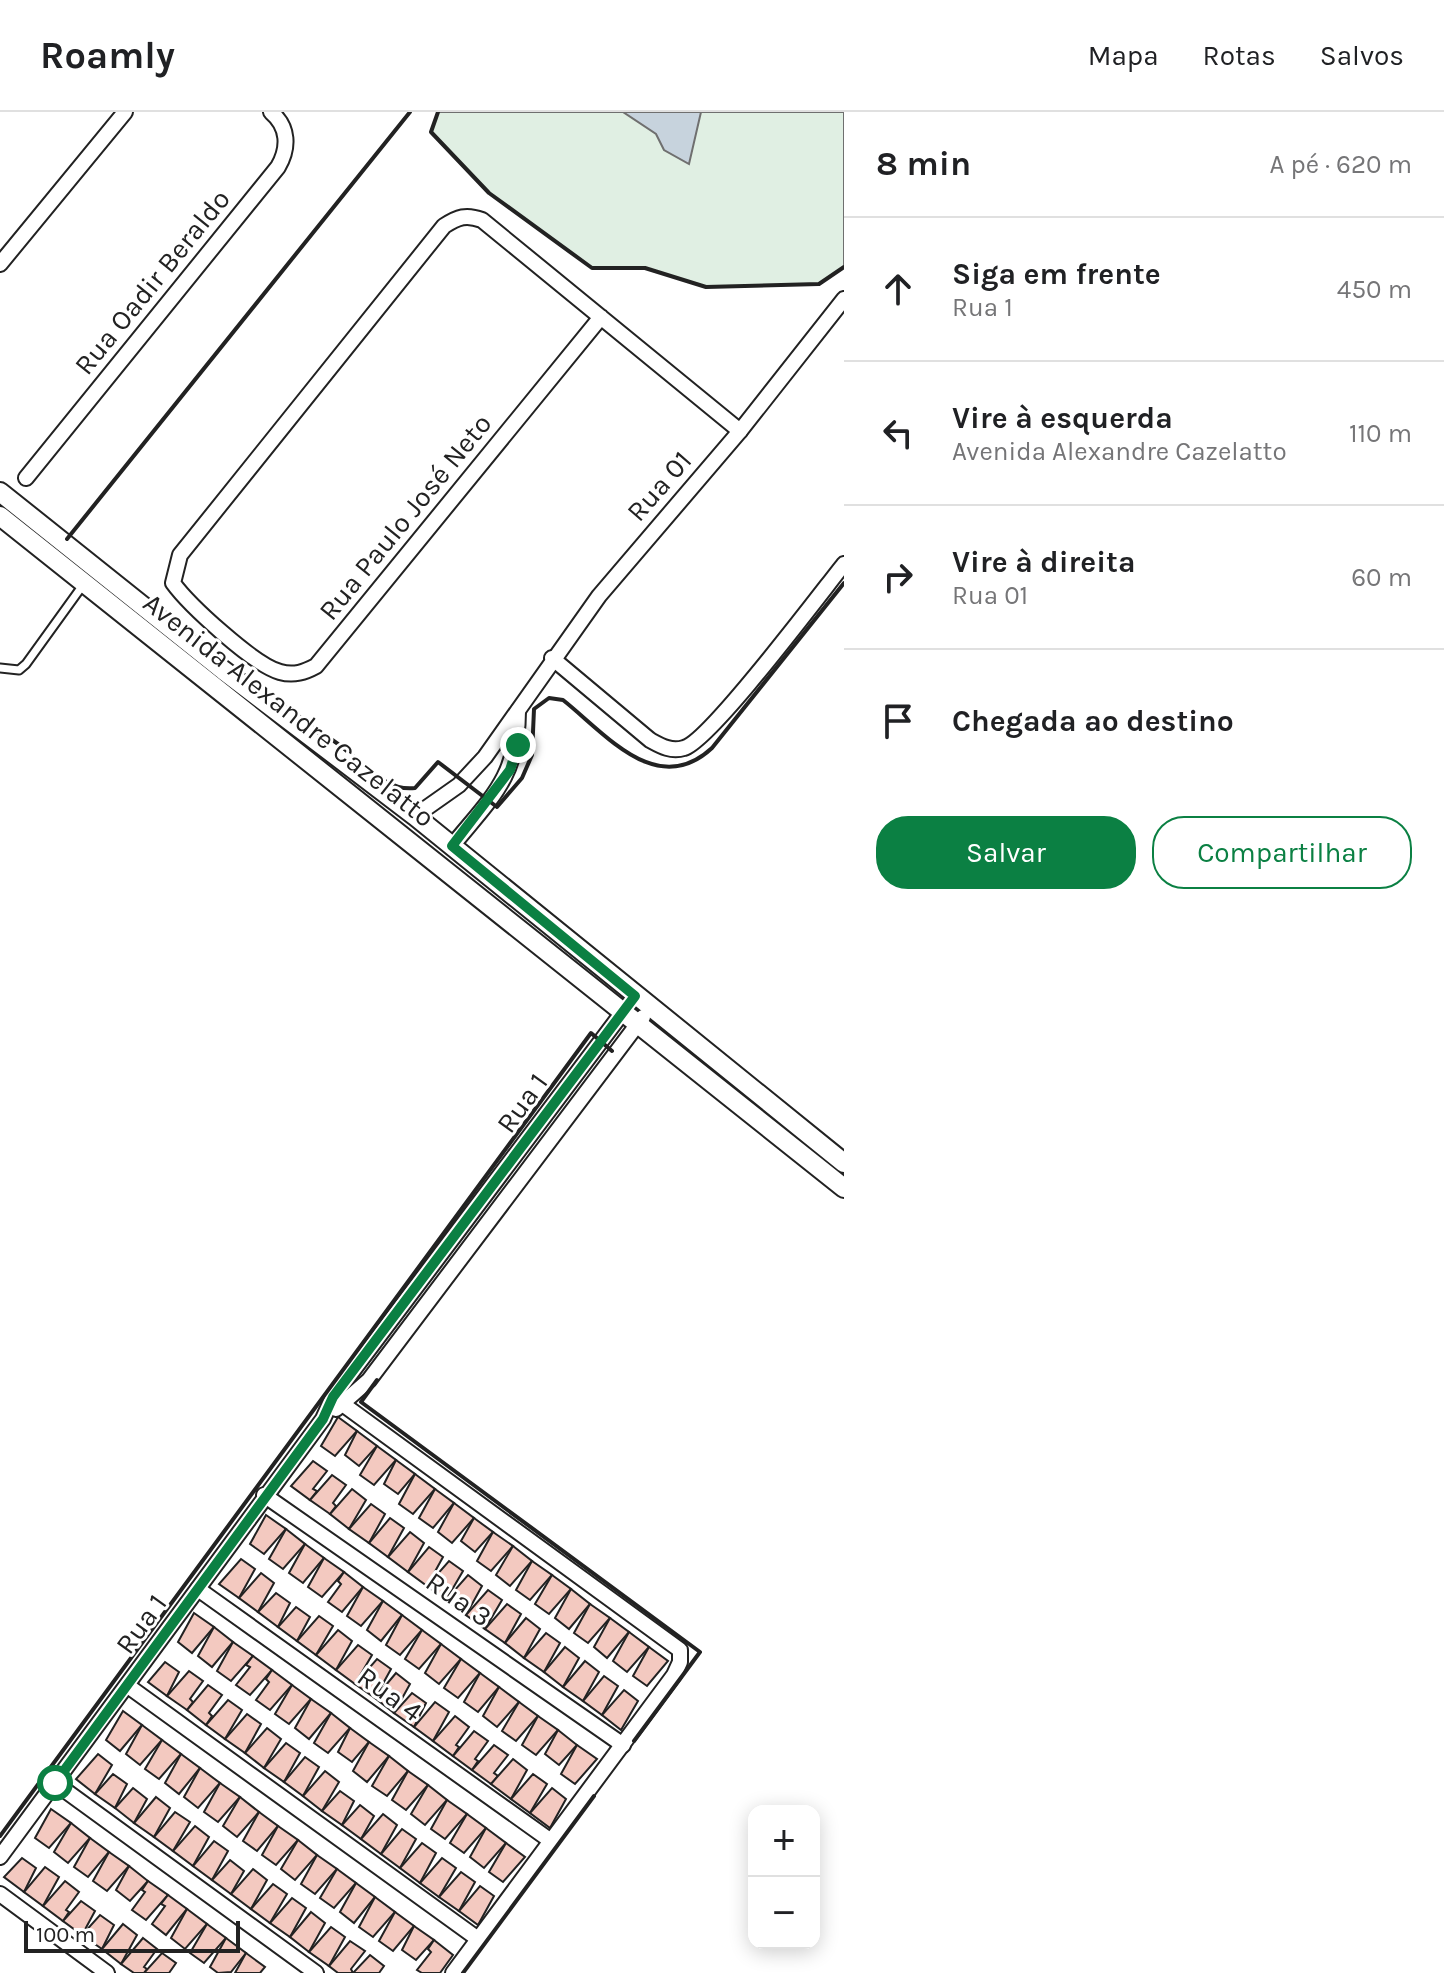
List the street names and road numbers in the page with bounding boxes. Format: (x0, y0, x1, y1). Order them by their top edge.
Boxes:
street label: Rua Oadir Beraldo (67, 183, 237, 381)
street label: Rua Paulo José Neto (312, 407, 498, 627)
street label: Rua 01 (620, 444, 698, 528)
street label: Avenida Alexandre Cazelatto (137, 586, 441, 834)
street label: Rua 1 (489, 1067, 555, 1139)
street label: Rua 3 (420, 1565, 498, 1633)
street label: Rua 1 (108, 1588, 174, 1660)
street label: Rua 4 (351, 1660, 429, 1729)

